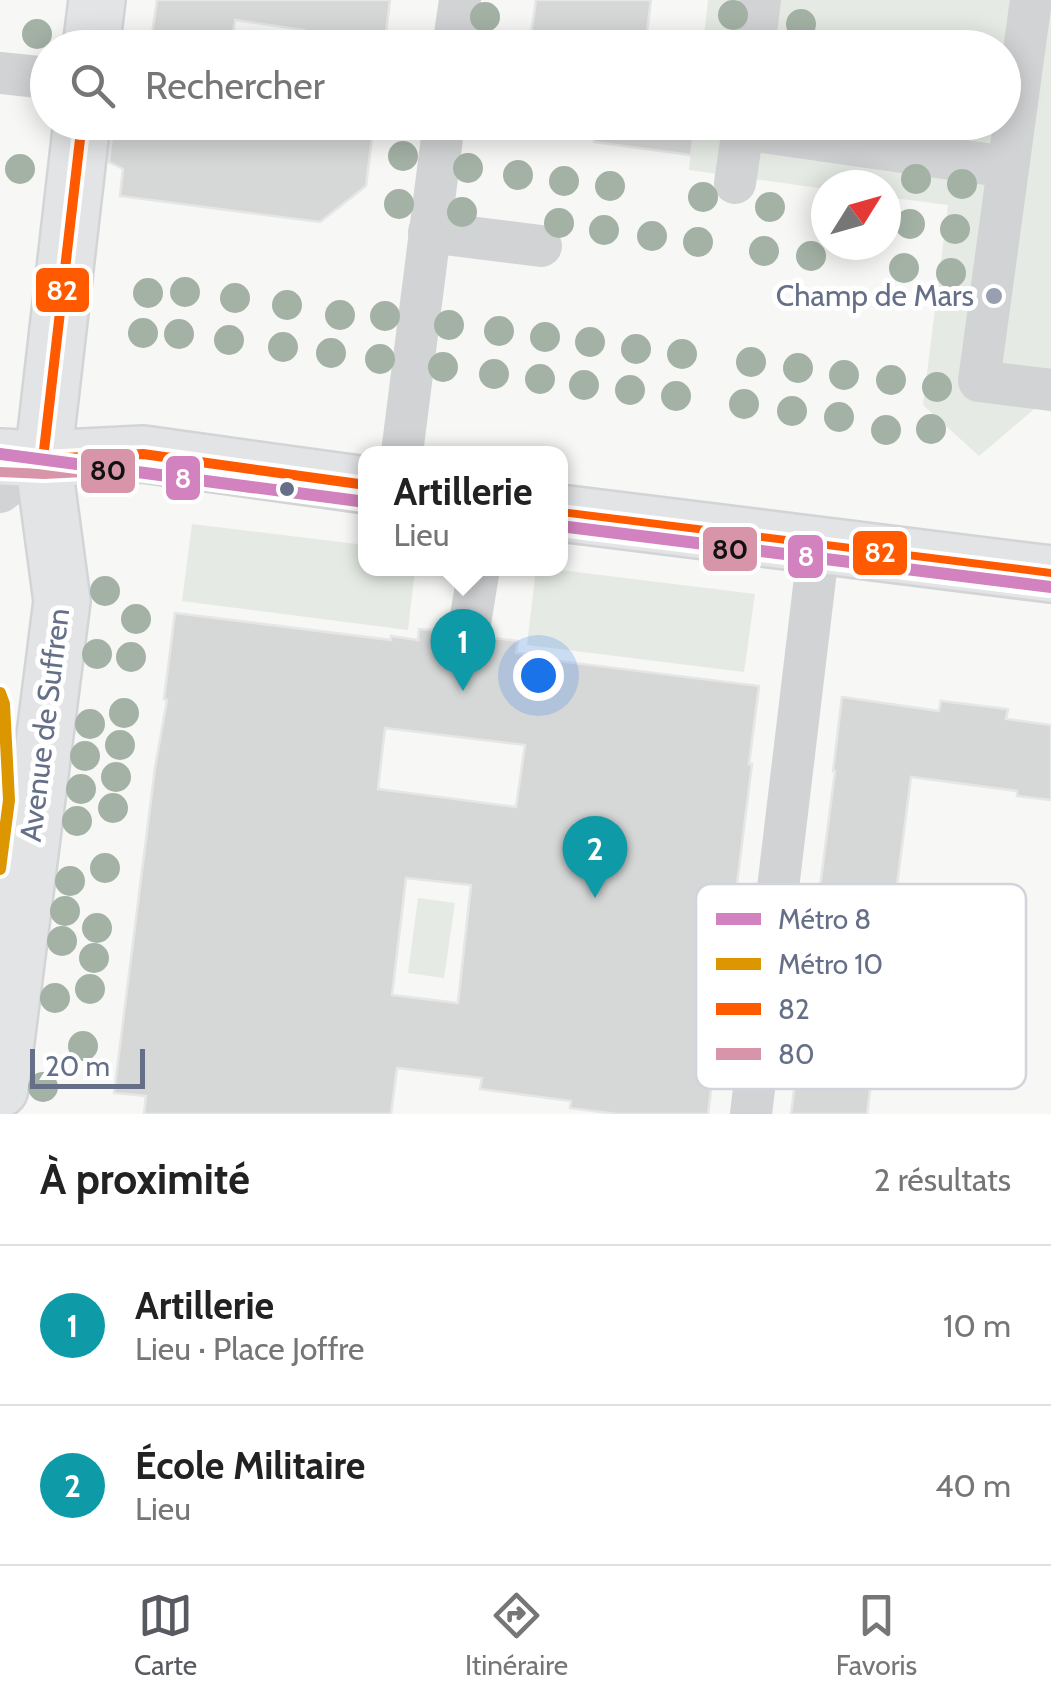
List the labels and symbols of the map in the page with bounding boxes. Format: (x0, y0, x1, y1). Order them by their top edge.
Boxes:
north arrow (811, 170, 901, 260)
line badge: 82 (34, 266, 91, 314)
text: 82 (46, 273, 78, 307)
place label: Champ de Mars (776, 277, 974, 314)
marker: Champ de Mars (983, 285, 1005, 307)
line badge: 80 (79, 447, 137, 495)
text: 80 (90, 453, 126, 487)
line badge: 8 (164, 454, 202, 502)
text: 8 (175, 461, 191, 495)
unlabelled marker (277, 479, 297, 499)
line badge: 80 (701, 525, 759, 573)
line badge: 82 (851, 529, 909, 577)
text: 80 (712, 532, 748, 566)
line badge: 8 (786, 533, 825, 580)
text: 82 (864, 535, 896, 569)
text: 8 (798, 539, 814, 573)
street label: Avenue de Suffren (12, 606, 77, 844)
pin: 1 (430, 608, 496, 691)
your location (513, 650, 564, 701)
pin: 2 (562, 816, 628, 898)
legend (696, 884, 1026, 1089)
text: Métro 8 (778, 902, 871, 936)
text: Métro 10 (778, 947, 883, 981)
text: 82 (778, 992, 810, 1026)
text: 80 (778, 1037, 815, 1071)
scale bar (30, 1044, 145, 1088)

